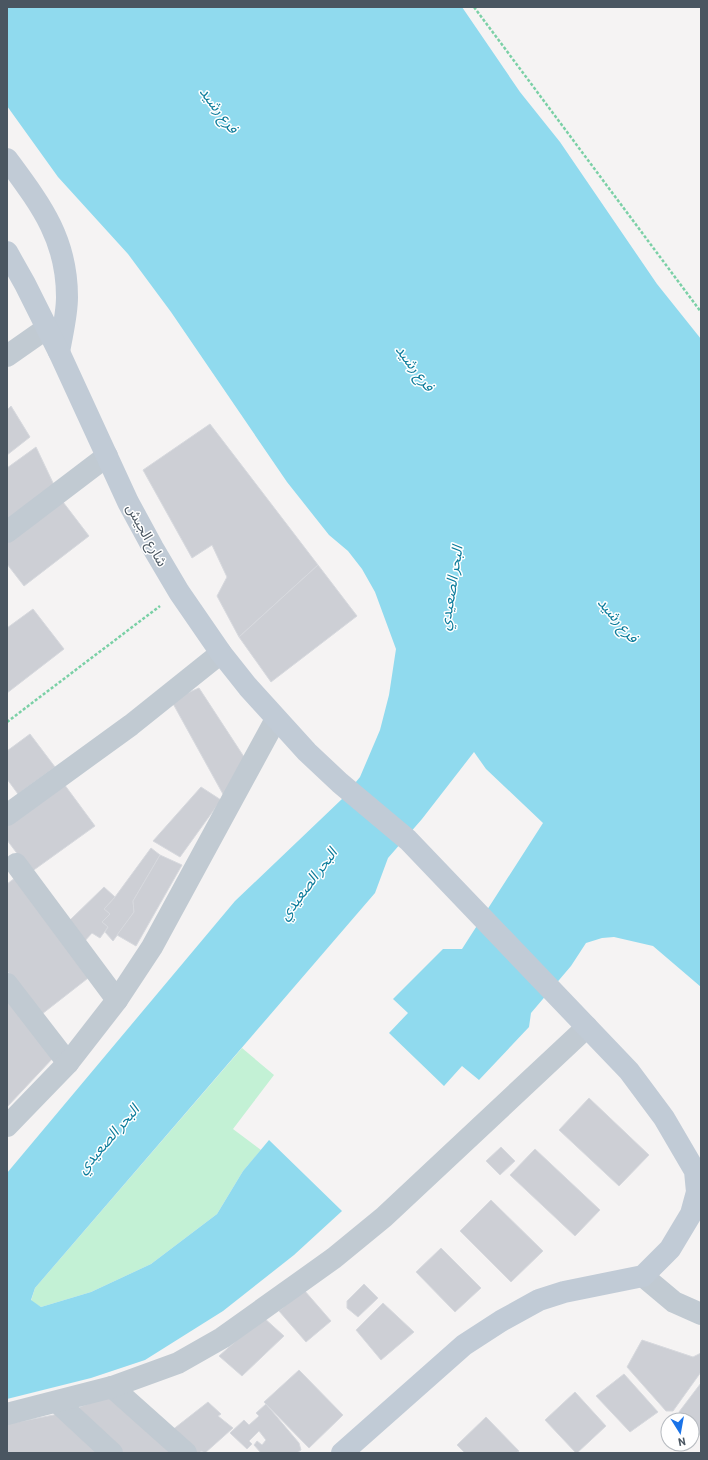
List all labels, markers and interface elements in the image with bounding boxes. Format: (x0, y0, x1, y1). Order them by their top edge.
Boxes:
water label: فرع رشيد (194, 83, 244, 139)
water label: فرع رشيد (390, 341, 440, 397)
street label: شارع الجيش (121, 500, 172, 571)
water label: البحر الصعيدي (434, 543, 469, 632)
water label: فرع رشيد (592, 593, 644, 649)
water label: البحر الصعيدي (274, 843, 344, 925)
water label: البحر الصعيدي (72, 1099, 146, 1179)
north arrow (660, 1412, 700, 1452)
text: N (677, 1435, 687, 1449)

